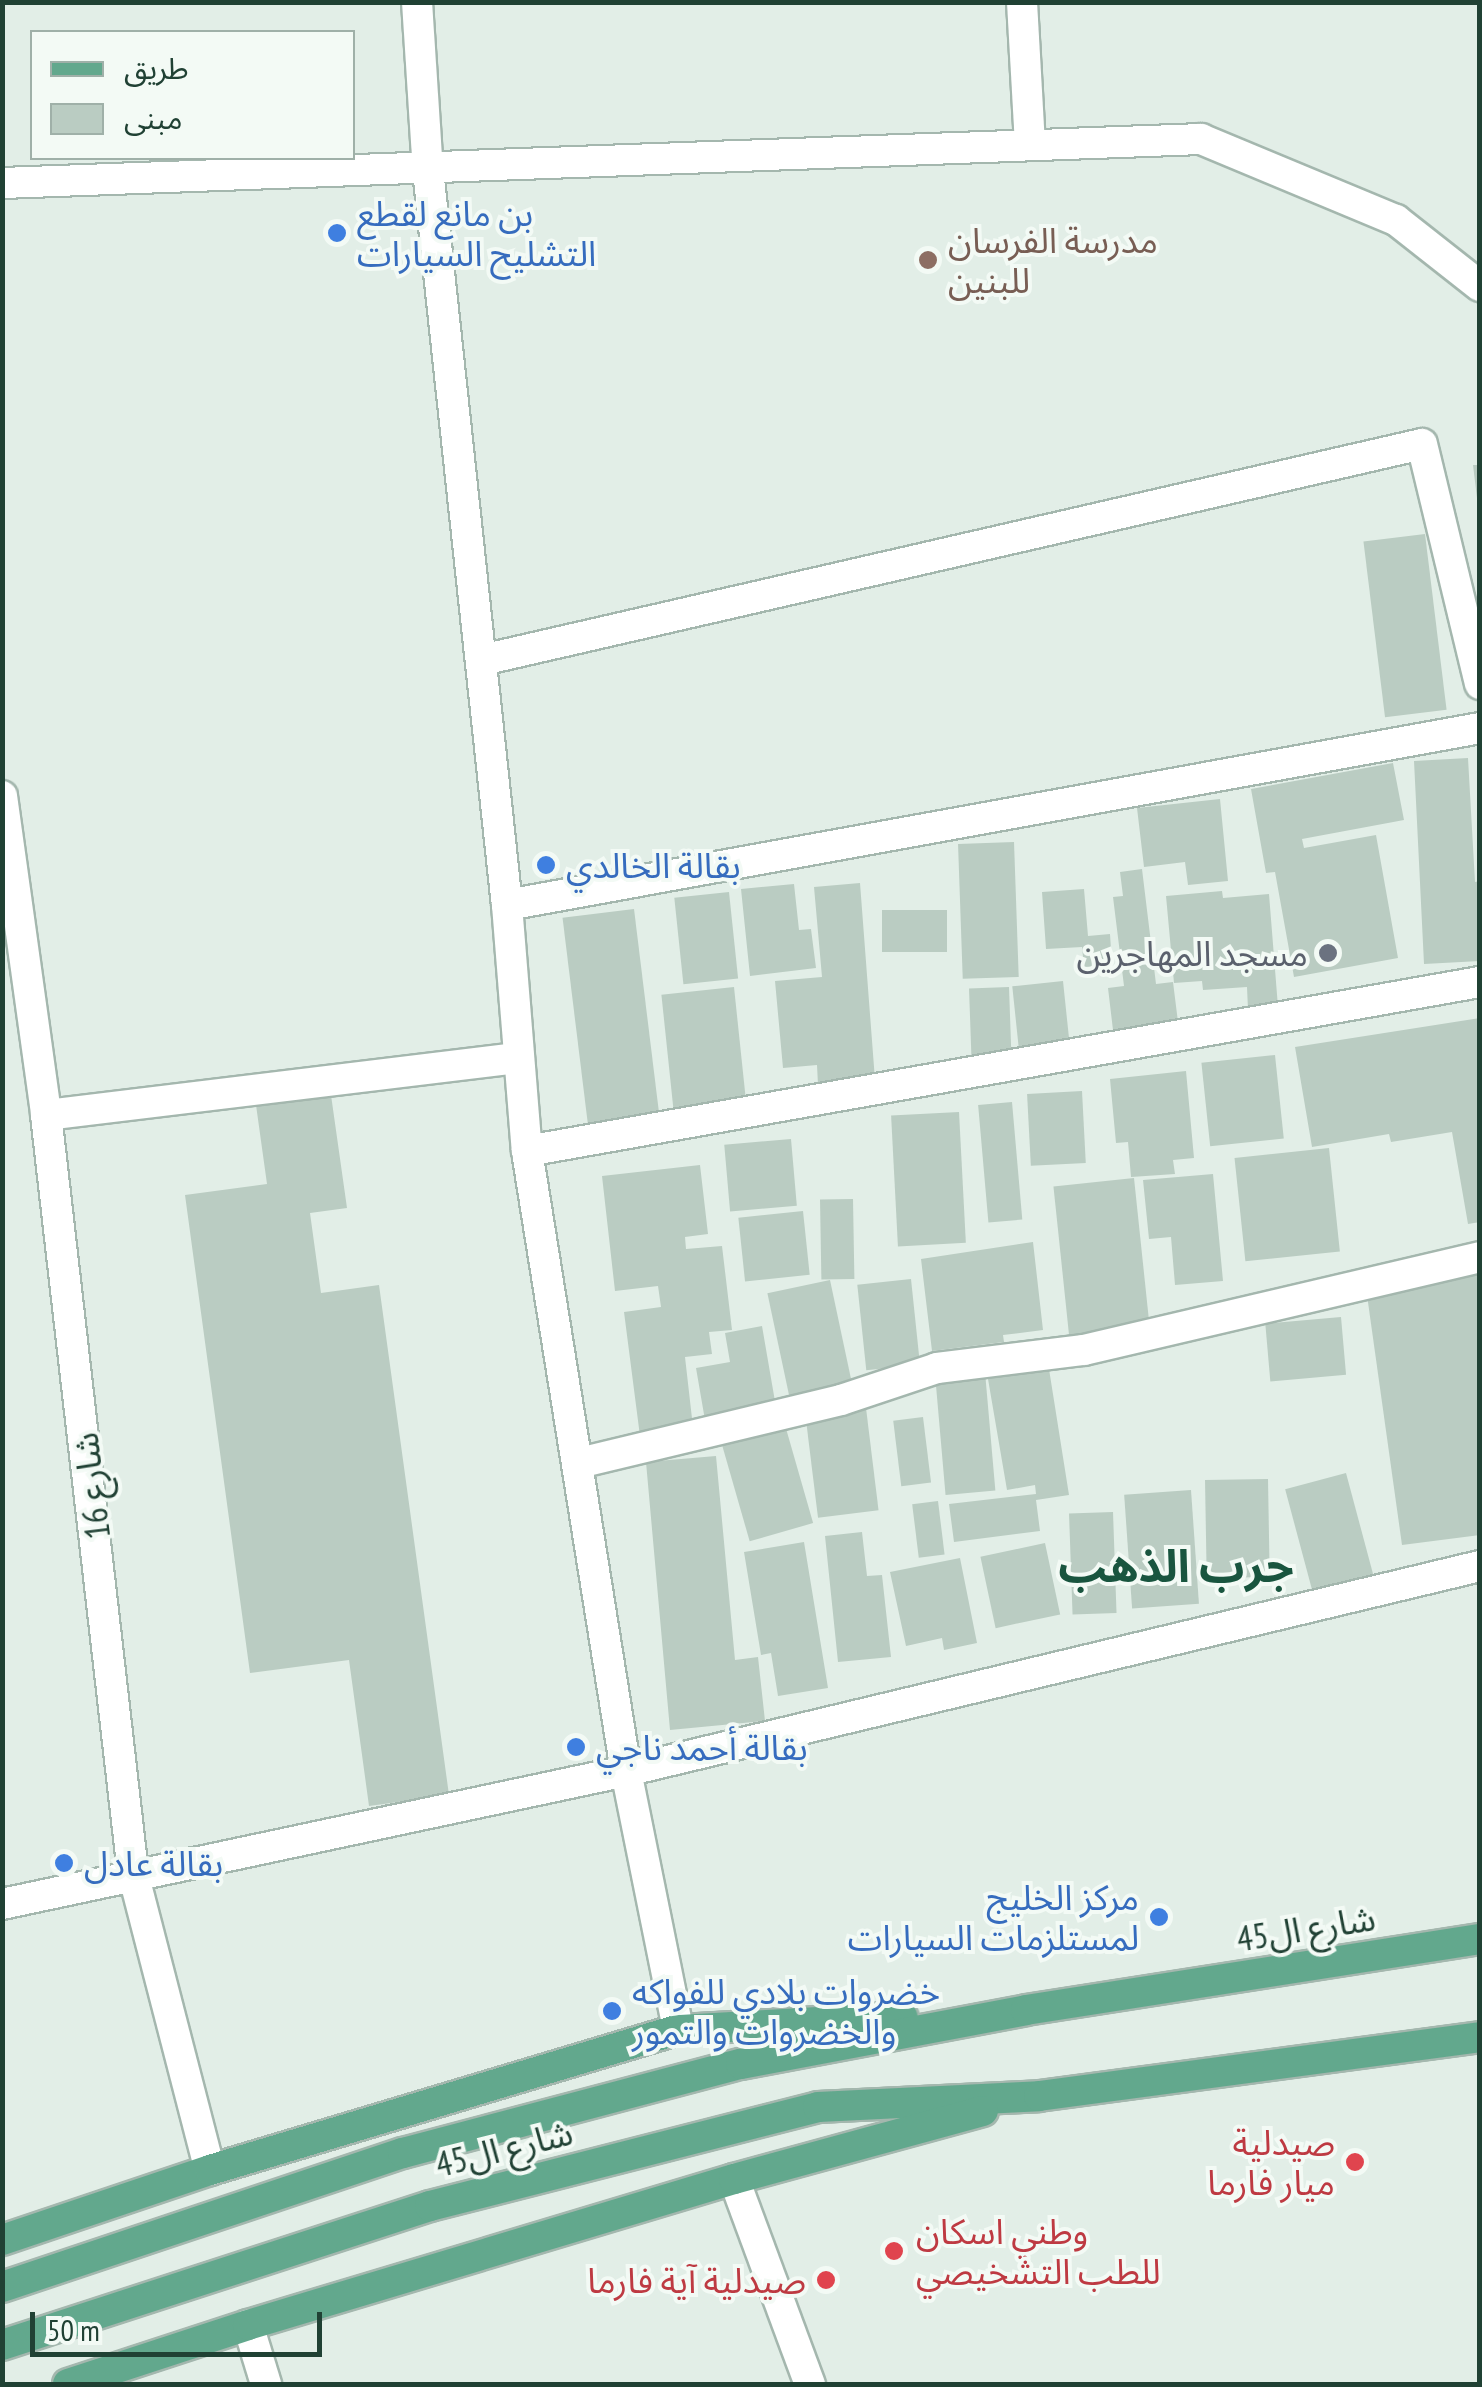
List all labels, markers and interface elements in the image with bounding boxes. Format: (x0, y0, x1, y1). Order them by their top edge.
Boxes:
legend (30, 30, 355, 160)
text: طريق (124, 48, 189, 87)
text: مبنى (124, 98, 182, 137)
place label: بن مانع لقطع التشليح السيارات (357, 192, 596, 274)
place label: مدرسة الفرسان للبنين (948, 219, 1158, 301)
marker: بن مانع لقطع التشليح السيارات (326, 222, 348, 244)
marker: مدرسة الفرسان للبنين (917, 249, 939, 271)
place label: بقالة الخالدي (566, 844, 741, 886)
marker: بقالة الخالدي (535, 854, 557, 876)
place label: مسجد المهاجرين (1077, 932, 1308, 974)
marker: مسجد المهاجرين (1317, 942, 1339, 964)
street label: شارع 16 (64, 1430, 118, 1542)
district label: جرب الذهب (1058, 1539, 1294, 1593)
place label: بقالة أحمد ناجي (596, 1726, 808, 1768)
marker: بقالة أحمد ناجي (565, 1736, 587, 1758)
place label: بقالة عادل (84, 1842, 223, 1884)
marker: بقالة عادل (53, 1852, 75, 1874)
place label: مركز الخليج لمستلزمات السيارات (848, 1876, 1139, 1958)
street label: شارع ال45 (1234, 1896, 1378, 1960)
marker: مركز الخليج لمستلزمات السيارات (1148, 1906, 1170, 1928)
place label: خضروات بلادي للفواكه والخضروات والتمور (632, 1970, 940, 2052)
marker: خضروات بلادي للفواكه والخضروات والتمور (601, 2000, 623, 2022)
street label: شارع ال45 (431, 2111, 577, 2185)
place label: صيدلية ميار فارما (1207, 2121, 1335, 2203)
marker: صيدلية ميار فارما (1344, 2151, 1366, 2173)
place label: وطني اسكان للطب التشخيصي (916, 2210, 1161, 2292)
marker: وطني اسكان للطب التشخيصي (881, 2238, 907, 2264)
place label: صيدلية آية فارما (587, 2259, 806, 2301)
marker: صيدلية آية فارما (815, 2269, 837, 2291)
scale bar (35, 2292, 328, 2354)
text: 50 m (47, 2310, 100, 2349)

